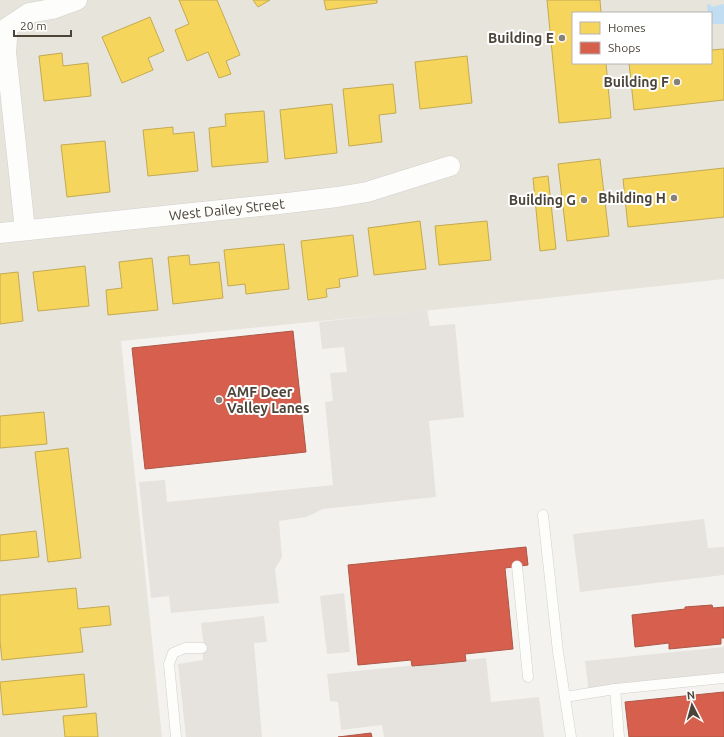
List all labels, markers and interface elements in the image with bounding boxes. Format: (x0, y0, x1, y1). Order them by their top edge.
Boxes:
scale bar (14, 12, 71, 38)
legend (572, 12, 712, 64)
text: 20 m (20, 19, 47, 32)
text: Homes (608, 21, 646, 34)
place label: Building E (488, 30, 554, 46)
marker: Building E (557, 33, 567, 43)
text: Shops (608, 41, 640, 54)
place label: Building F (603, 74, 669, 90)
marker: Building F (672, 77, 682, 87)
place label: Bhilding H (598, 190, 666, 206)
place label: Building G (509, 192, 576, 208)
marker: Bhilding H (669, 193, 679, 203)
street label: West Dailey Street (168, 195, 286, 223)
marker: Building G (579, 195, 589, 205)
place label: AMF Deer Valley Lanes (227, 384, 310, 416)
marker: AMF Deer Valley Lanes (214, 395, 224, 405)
north arrow (672, 685, 712, 725)
text: N (686, 689, 696, 701)

